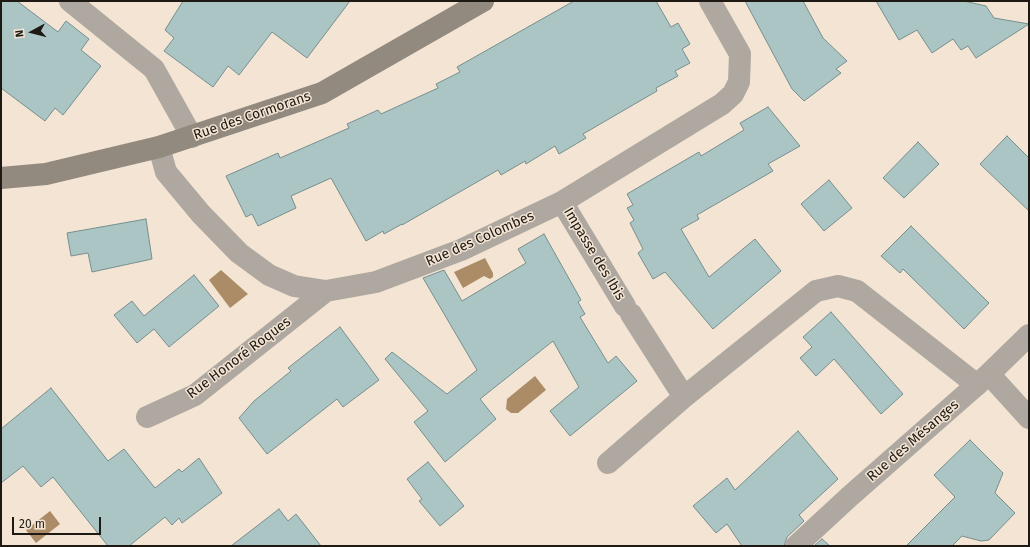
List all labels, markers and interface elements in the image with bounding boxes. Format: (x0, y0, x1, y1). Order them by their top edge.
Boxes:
north arrow (12, 12, 52, 52)
text: N (13, 29, 26, 38)
street label: Rue des Cormorans (191, 88, 313, 144)
street label: Impasse des Ibis (560, 205, 628, 303)
street label: Rue des Colombes (423, 208, 537, 270)
street label: Rue Honoré Roques (184, 314, 294, 402)
street label: Rue des Mésanges (864, 397, 962, 485)
scale bar (14, 509, 103, 535)
text: 20 m (19, 517, 45, 531)

